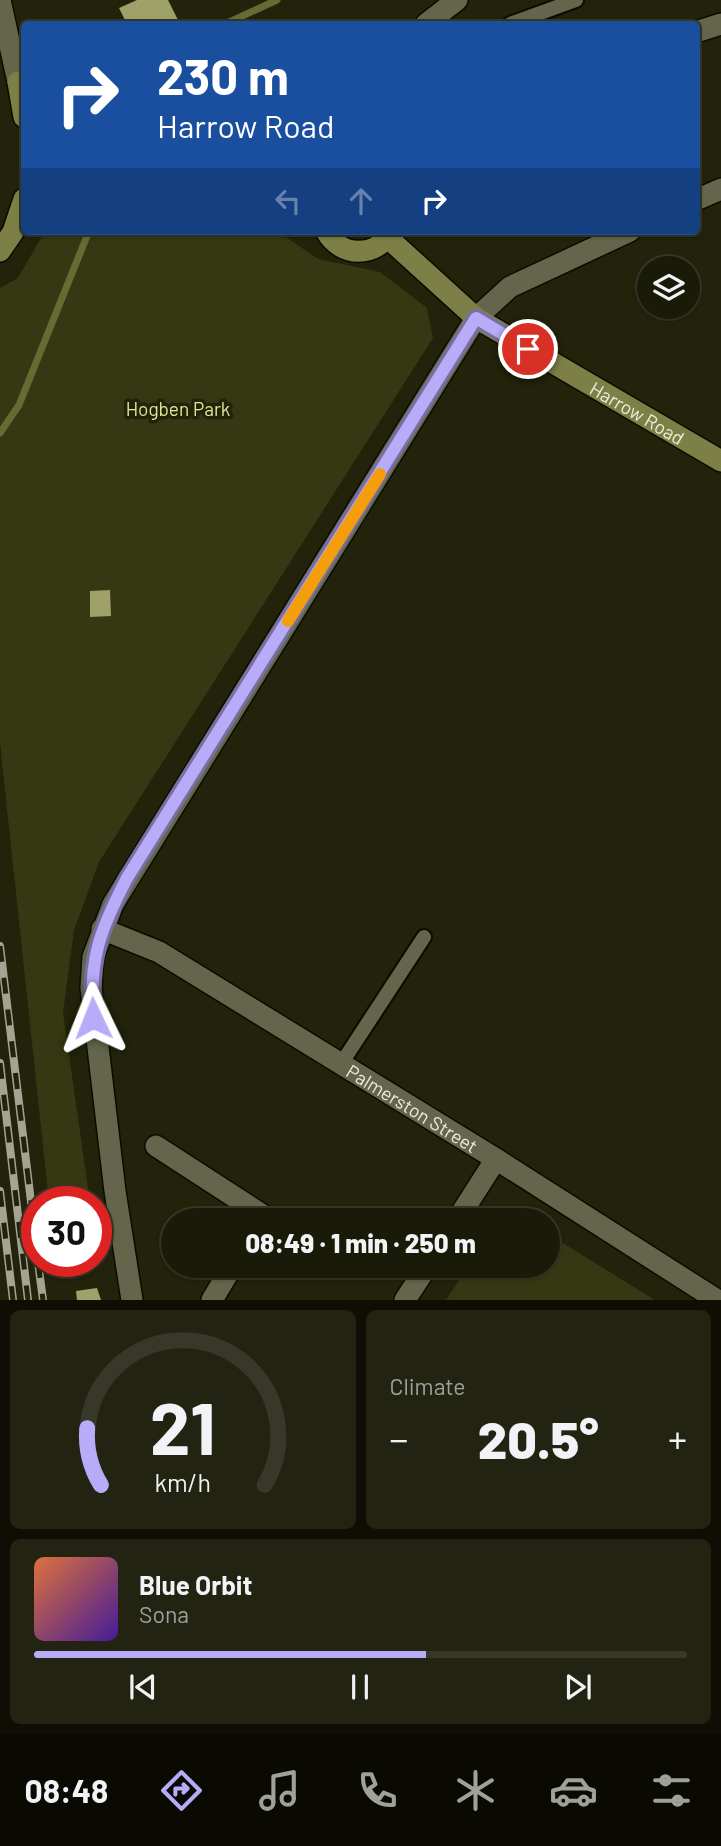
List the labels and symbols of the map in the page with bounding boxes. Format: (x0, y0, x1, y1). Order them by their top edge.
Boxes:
pin (498, 319, 558, 379)
street label: Harrow Road (586, 376, 689, 449)
park label: Hogben Park (126, 397, 230, 420)
position arrow (56, 981, 130, 1055)
street label: Palmerston Street (343, 1059, 482, 1157)
speed limit sign: 30 (21, 1186, 112, 1277)

